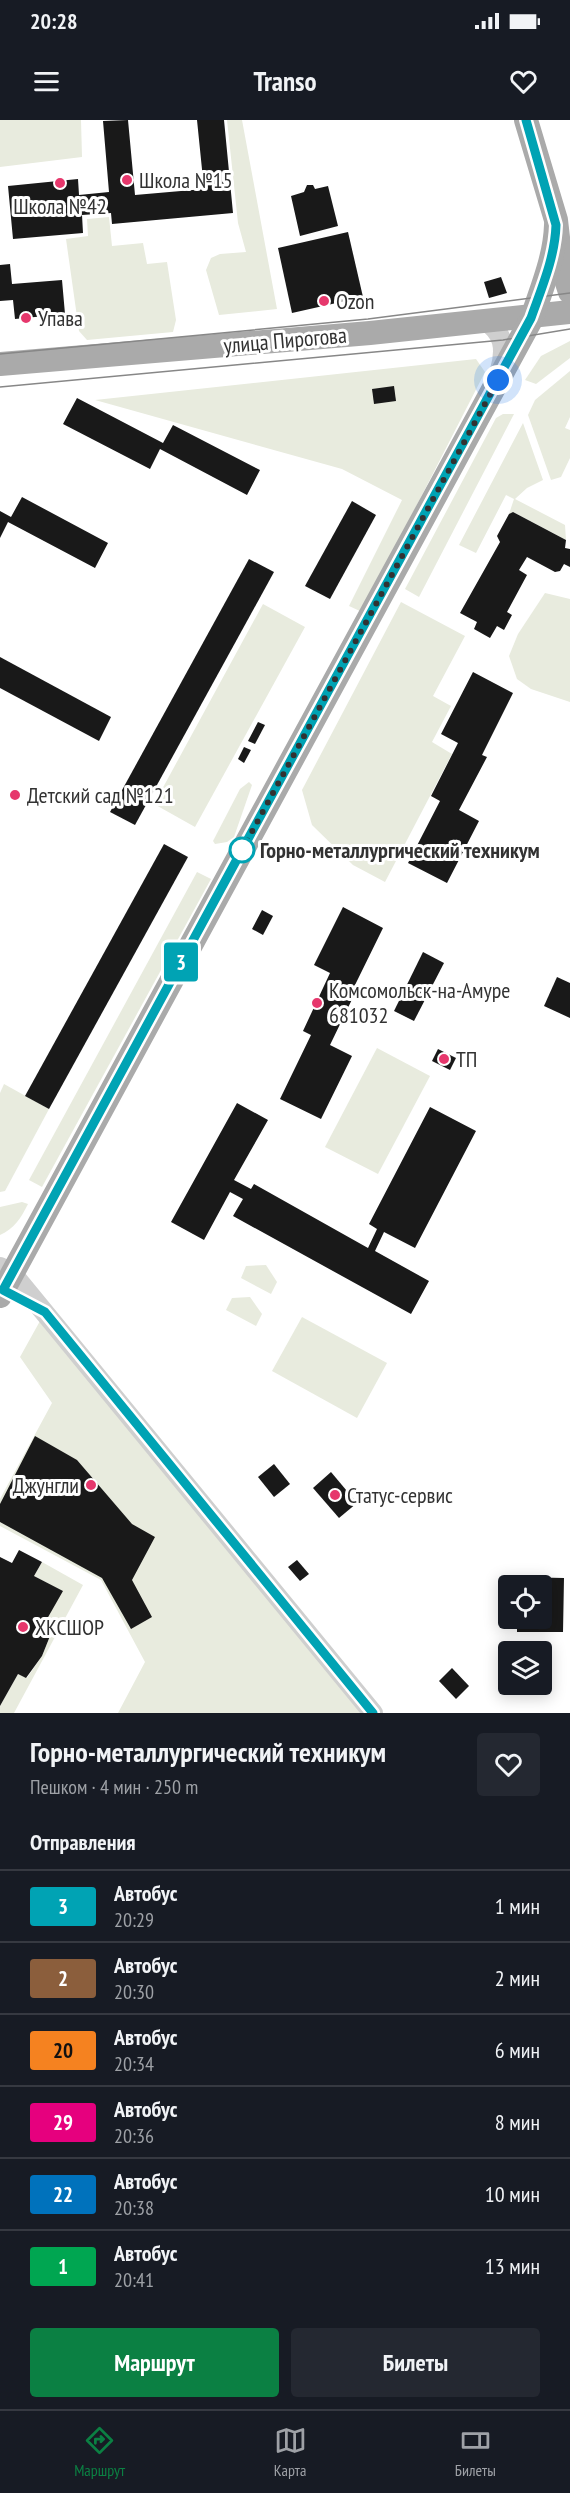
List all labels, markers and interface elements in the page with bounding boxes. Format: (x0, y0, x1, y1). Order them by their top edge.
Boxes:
text: 20:28 (30, 7, 78, 35)
text: Transo (253, 64, 317, 98)
icon: menu (30, 65, 63, 98)
icon: heart (507, 65, 540, 98)
place label: Школа №15 (139, 166, 233, 194)
marker: Школа №15 (120, 173, 134, 187)
marker: Школа №42 (53, 176, 67, 190)
place label: Школа №42 (13, 192, 107, 220)
place label: Ozon (336, 287, 375, 315)
marker: Ozon (317, 294, 331, 308)
place label: Упава (38, 304, 83, 332)
marker: Упава (19, 311, 33, 325)
street label: улица Пирогова (222, 321, 348, 359)
your location (483, 365, 513, 395)
place label: Детский сад №121 (27, 781, 174, 809)
marker: Детский сад №121 (8, 788, 22, 802)
place label: Горно-металлургический техникум (260, 836, 540, 864)
marker: Горно-металлургический техникум (229, 837, 255, 863)
line badge: 3 (162, 942, 201, 982)
text: 3 (176, 949, 186, 976)
place label: Комсомольск-на-Амуре 681032 (329, 976, 510, 1029)
marker: Комсомольск-на-Амуре 681032 (310, 996, 324, 1010)
place label: ТП (456, 1045, 477, 1073)
marker: ТП (437, 1052, 451, 1066)
place label: Джунгли (13, 1471, 79, 1499)
marker: Джунгли (84, 1478, 98, 1492)
place label: Статус-сервис (347, 1481, 453, 1509)
marker: Статус-сервис (328, 1488, 342, 1502)
map controls (498, 1575, 552, 1695)
button: locate (498, 1575, 552, 1629)
place label: ХКСШОР (35, 1613, 104, 1641)
marker: ХКСШОР (16, 1620, 30, 1634)
button: layers (498, 1641, 552, 1695)
text: Горно-металлургический техникум (30, 1733, 386, 1770)
button: heart (477, 1733, 540, 1796)
text: Пешком · 4 мин · 250 m (30, 1774, 198, 1800)
text: Отправления (30, 1828, 136, 1856)
text: Автобус (114, 1879, 177, 1907)
text: 1 мин (495, 1892, 540, 1920)
text: 3 (58, 1893, 68, 1920)
text: 20:29 (114, 1907, 154, 1933)
text: Автобус (114, 1951, 177, 1979)
text: 2 мин (495, 1964, 540, 1992)
text: 2 (58, 1965, 68, 1992)
text: 20:30 (114, 1979, 154, 2005)
text: Автобус (114, 2023, 177, 2051)
text: 6 мин (495, 2036, 540, 2064)
text: 20 (53, 2037, 73, 2064)
text: 20:34 (114, 2051, 154, 2077)
text: Автобус (114, 2095, 177, 2123)
text: 8 мин (495, 2108, 540, 2136)
text: 29 (53, 2109, 73, 2136)
text: 20:36 (114, 2123, 154, 2149)
text: Автобус (114, 2167, 177, 2195)
text: 10 мин (485, 2180, 540, 2208)
text: 22 (53, 2181, 73, 2208)
text: 20:38 (114, 2195, 154, 2221)
text: Автобус (114, 2239, 177, 2267)
text: 13 мин (485, 2252, 540, 2280)
text: 1 (58, 2253, 68, 2280)
text: 20:41 (114, 2267, 154, 2293)
button: Маршрут (30, 2328, 279, 2397)
button: Билеты (291, 2328, 540, 2397)
tab: Маршрут (74, 2424, 125, 2480)
tab: Карта (274, 2424, 307, 2480)
tab: Билеты (455, 2424, 496, 2480)

